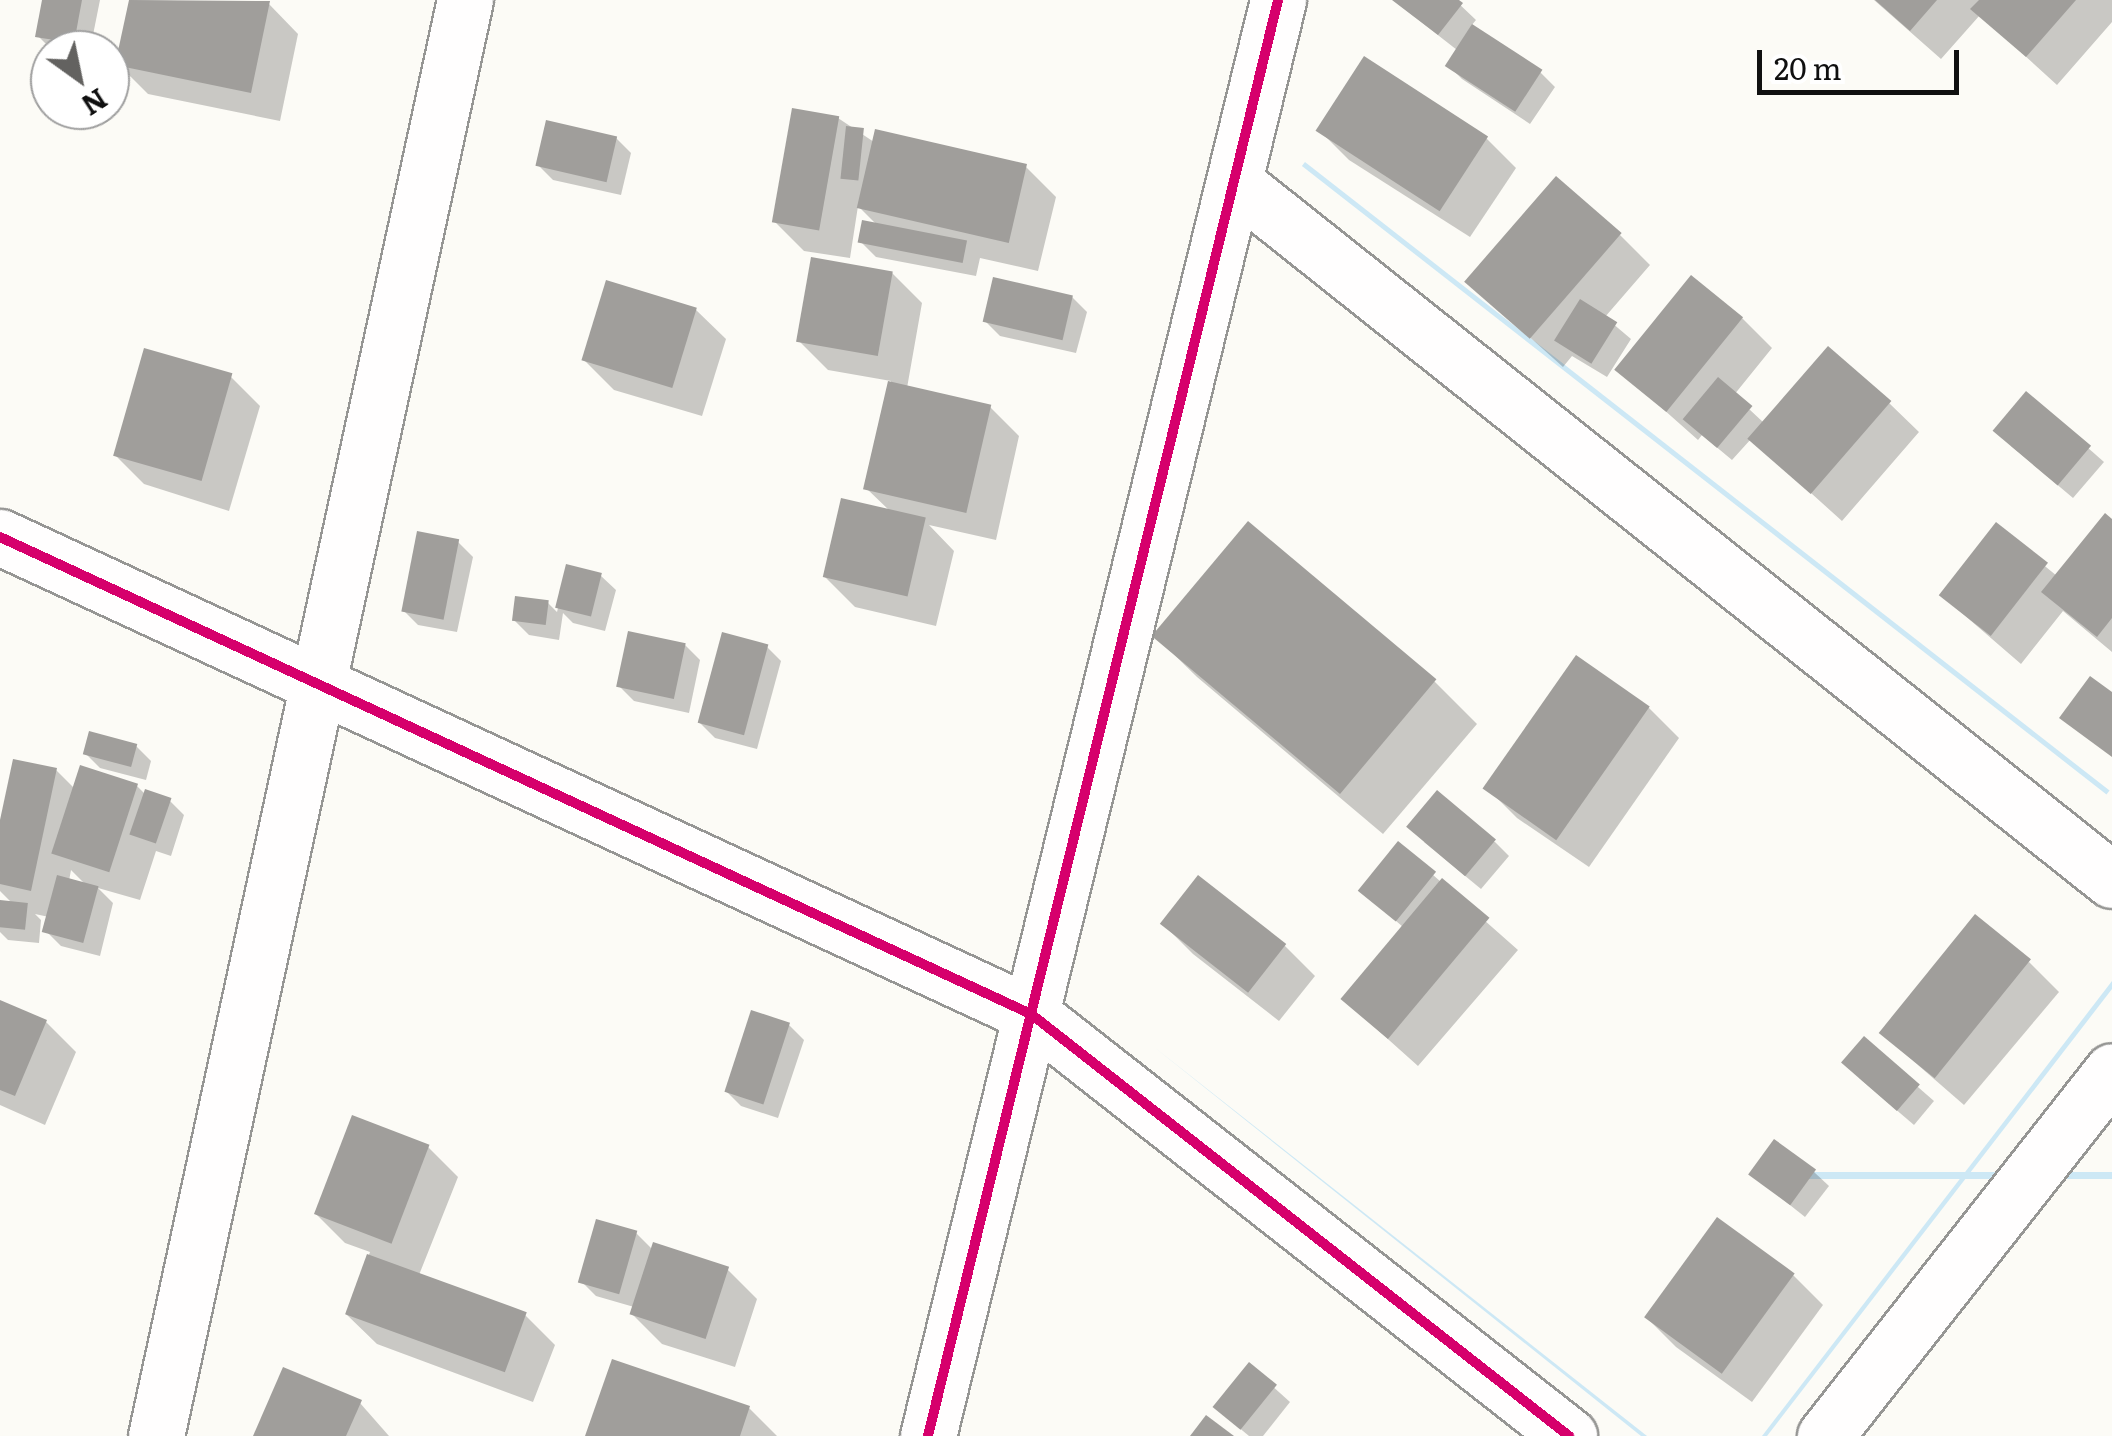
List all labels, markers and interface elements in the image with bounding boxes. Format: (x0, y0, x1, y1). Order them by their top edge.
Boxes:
north arrow (30, 30, 130, 130)
scale bar (1762, 30, 1964, 92)
text: 20 m (1774, 45, 1842, 89)
text: N (74, 79, 117, 127)

